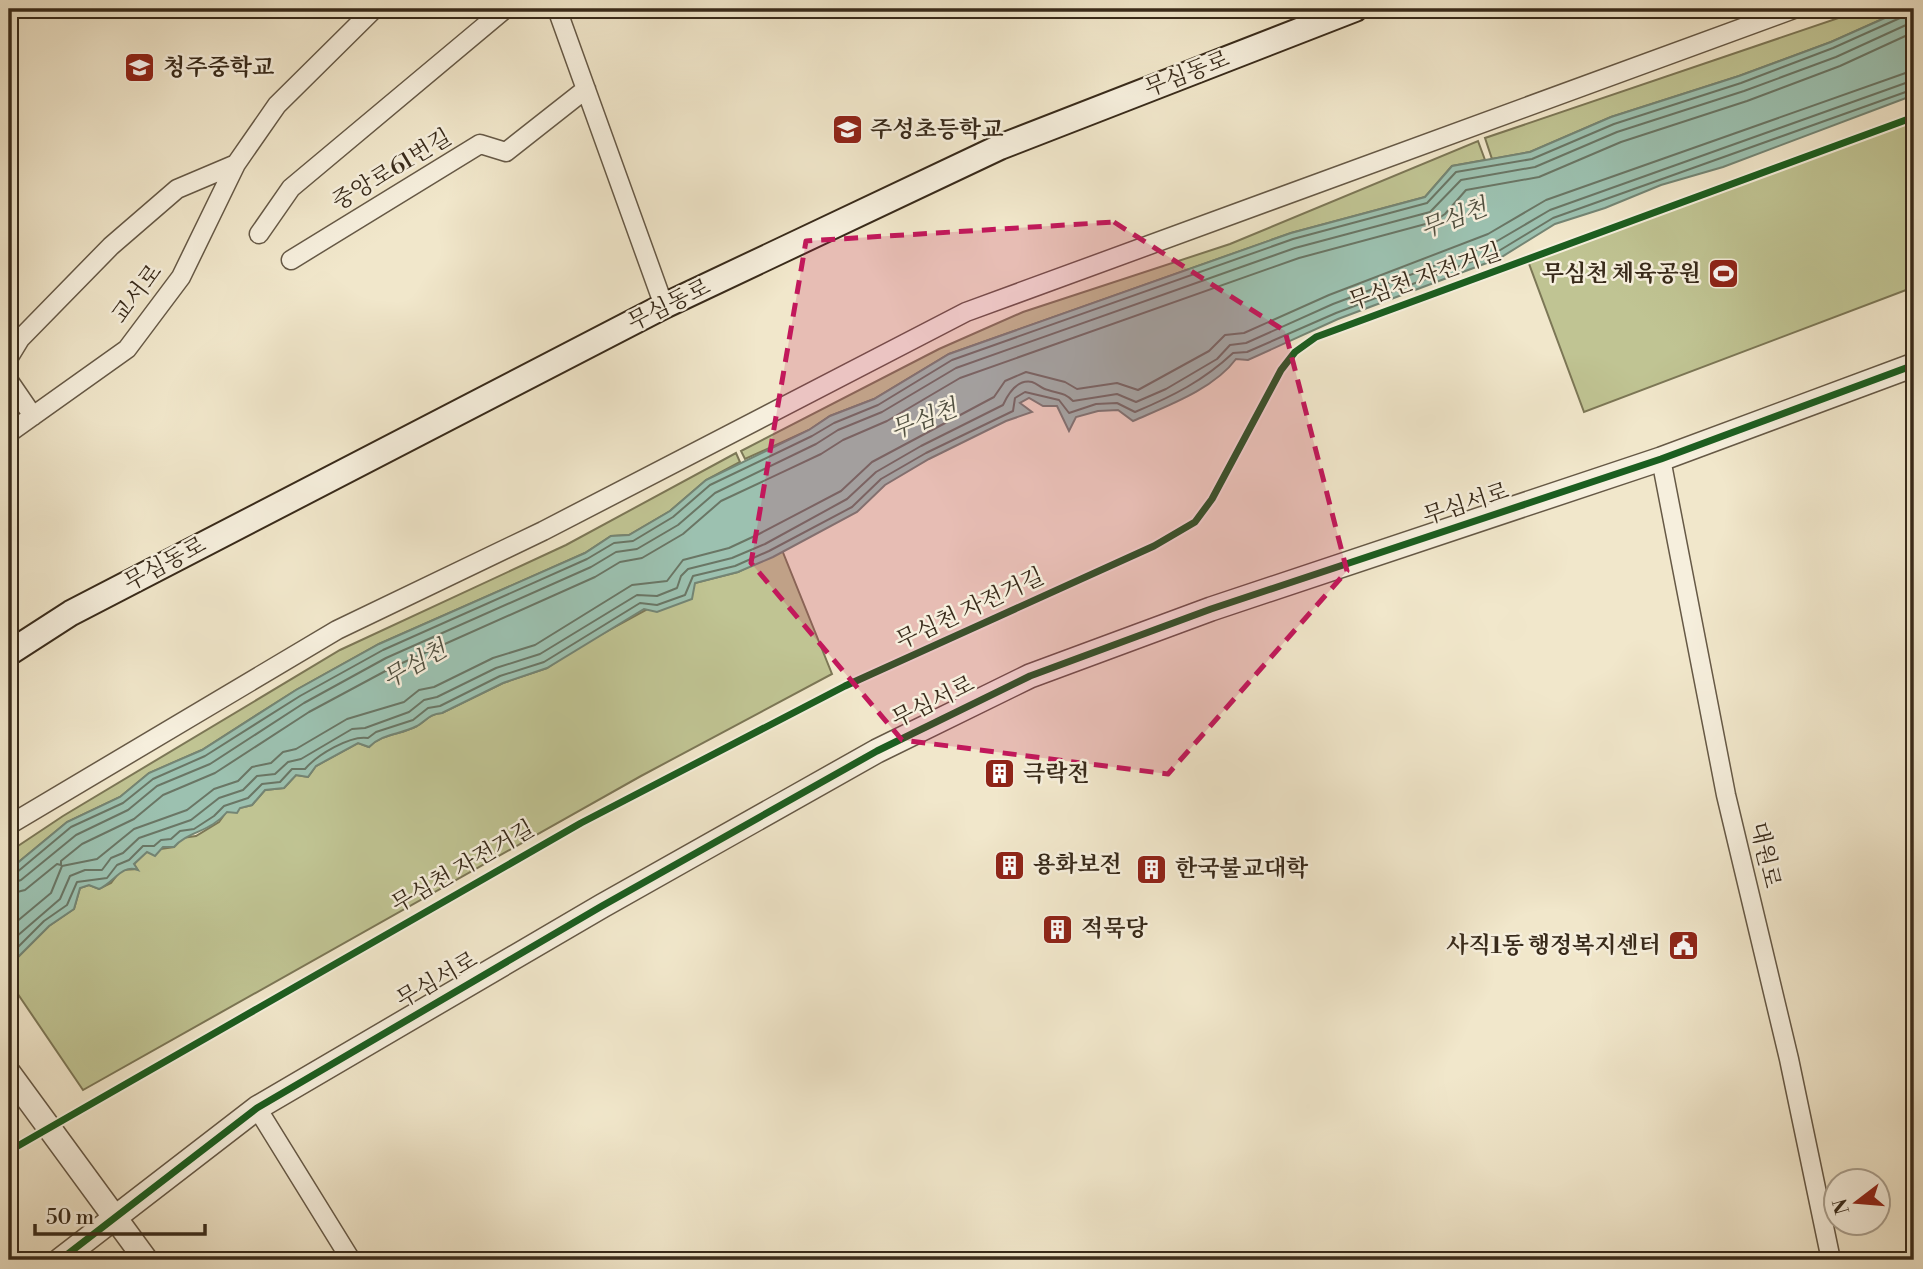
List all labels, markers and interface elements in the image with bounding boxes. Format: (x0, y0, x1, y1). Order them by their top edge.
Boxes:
street label: 무심동로 (1140, 45, 1234, 103)
school or university icon: 청주중학교 (123, 51, 157, 85)
place label: 청주중학교 (163, 54, 275, 82)
school or university icon: 주성초등학교 (830, 113, 864, 147)
place label: 주성초등학교 (870, 116, 1004, 144)
street label: 중앙로61번길 (327, 123, 457, 217)
water label: 무심천 (1416, 192, 1494, 245)
street label: 무심천 자전거길 (1345, 238, 1505, 316)
sports icon: 무심천 체육공원 (1707, 257, 1741, 291)
street label: 교서로 (106, 259, 168, 329)
place label: 무심천 체육공원 (1542, 260, 1701, 288)
street label: 무심동로 (623, 273, 715, 337)
water label: 무심천 (886, 393, 964, 446)
street label: 무심서로 (1419, 477, 1513, 531)
street label: 무심동로 (119, 531, 211, 597)
street label: 무심천 자전거길 (891, 562, 1049, 656)
water label: 무심천 (377, 634, 454, 695)
street label: 무심서로 (887, 670, 979, 734)
building icon: 극락전 (983, 757, 1017, 791)
place label: 극락전 (1023, 760, 1090, 788)
street label: 무심천 자전거길 (387, 815, 539, 919)
street label: 대원로 (1744, 819, 1786, 891)
building icon: 용화보전 (993, 848, 1027, 882)
place label: 용화보전 (1033, 851, 1122, 879)
building icon: 한국불교대학 (1135, 852, 1169, 886)
place label: 한국불교대학 (1175, 855, 1309, 883)
building icon: 적묵당 (1041, 912, 1075, 946)
place label: 적묵당 (1081, 915, 1148, 943)
public building icon: 사직1동 행정복지센터 (1667, 929, 1701, 963)
place label: 사직1동 행정복지센터 (1446, 932, 1661, 960)
street label: 무심서로 (392, 946, 482, 1014)
north arrow (1822, 1168, 1892, 1238)
scale bar (35, 1192, 205, 1236)
text: N (1828, 1196, 1855, 1217)
text: 50 m (46, 1205, 94, 1231)

